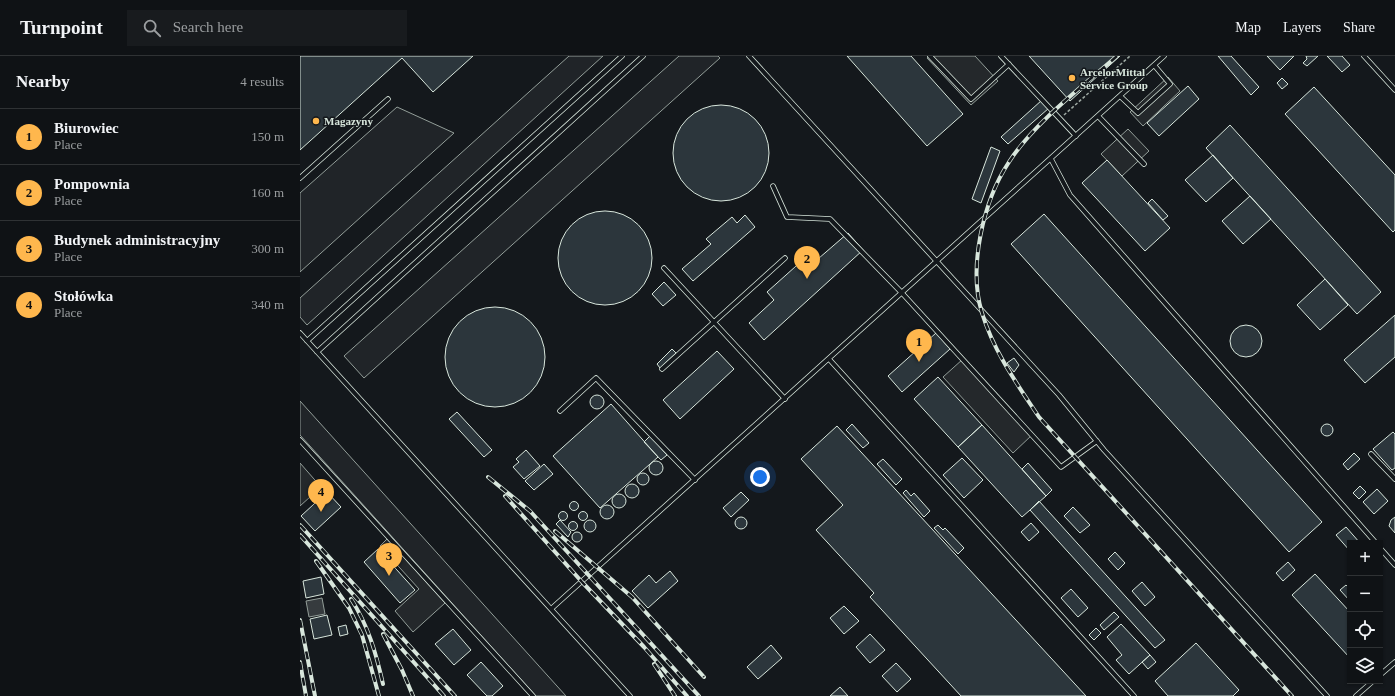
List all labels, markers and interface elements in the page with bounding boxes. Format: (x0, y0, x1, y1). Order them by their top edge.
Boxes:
search box (127, 10, 407, 46)
text: Turnpoint (20, 17, 103, 38)
icon: search (141, 17, 163, 39)
text: Search here (173, 19, 243, 35)
text: Map (1235, 20, 1261, 35)
text: Layers (1283, 20, 1321, 35)
text: Share (1343, 20, 1375, 35)
place label: ArcelorMittal Service Group (1080, 66, 1148, 91)
text: Nearby (16, 72, 70, 91)
marker: ArcelorMittal Service Group (1067, 73, 1077, 83)
text: 4 results (240, 74, 284, 89)
place label: Magazyny (324, 115, 373, 127)
marker: Magazyny (311, 116, 321, 126)
text: Biurowiec (54, 120, 119, 136)
text: 1 (26, 129, 32, 144)
text: 150 m (251, 129, 284, 144)
text: Place (54, 137, 82, 152)
text: Pompownia (54, 176, 130, 192)
text: 2 (26, 185, 32, 200)
text: 160 m (251, 185, 284, 200)
text: Place (54, 193, 82, 208)
text: Budynek administracyjny (54, 232, 220, 248)
text: 3 (26, 241, 32, 256)
text: 300 m (251, 241, 284, 256)
pin: 2 (794, 246, 820, 279)
text: Place (54, 249, 82, 264)
text: Stołówka (54, 288, 113, 304)
text: 4 (26, 297, 32, 312)
text: 340 m (251, 297, 284, 312)
text: Place (54, 305, 82, 320)
pin: 1 (906, 329, 932, 362)
your location (750, 467, 770, 487)
pin: 4 (308, 479, 334, 512)
map controls (1347, 540, 1383, 684)
button: + (1347, 540, 1383, 576)
pin: 3 (376, 543, 402, 576)
button: − (1347, 576, 1383, 612)
button: locate (1347, 612, 1383, 648)
button: layers (1347, 648, 1383, 684)

